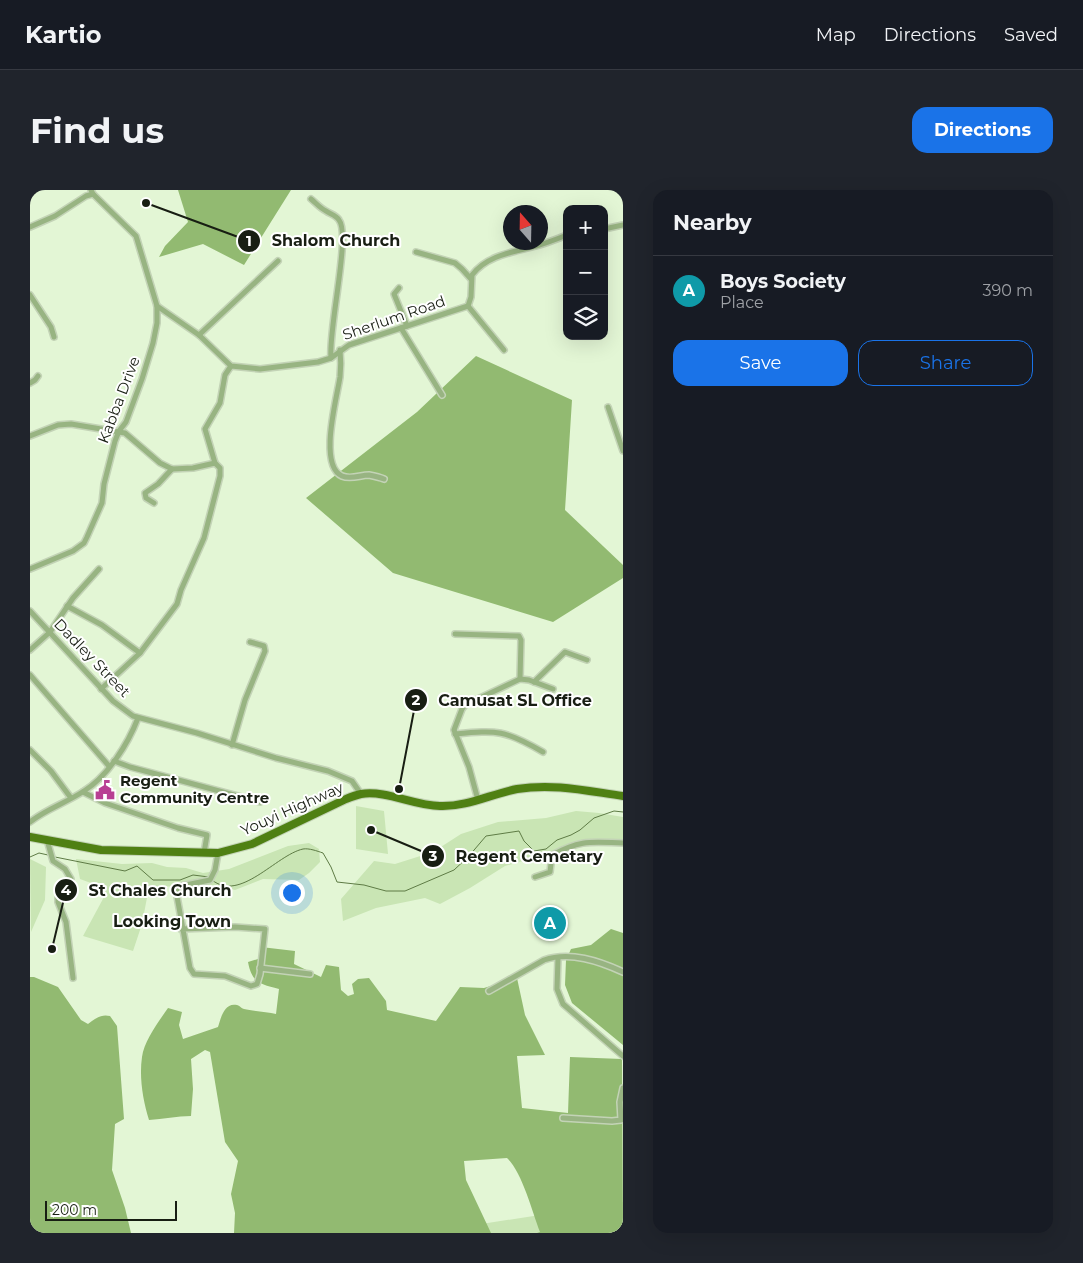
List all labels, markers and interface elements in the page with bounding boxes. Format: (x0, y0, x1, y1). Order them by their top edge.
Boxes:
text: Kartio (25, 20, 101, 49)
text: Map (816, 24, 856, 46)
text: Directions (884, 24, 976, 46)
text: Saved (1004, 24, 1058, 46)
button: Directions (912, 107, 1053, 153)
text: Find us (30, 109, 164, 152)
north arrow (503, 205, 548, 250)
map controls (563, 205, 608, 340)
button: + (563, 205, 608, 250)
text: Nearby (673, 210, 752, 235)
callout: Shalom Church (237, 225, 410, 256)
text: 1 (246, 231, 252, 250)
text: Shalom Church (272, 231, 400, 250)
button: − (563, 250, 608, 295)
text: Boys Society (720, 270, 846, 293)
text: A (683, 281, 695, 300)
text: 390 m (982, 281, 1033, 300)
street label: Sherlum Road (340, 291, 448, 344)
text: Place (720, 293, 764, 312)
button: layers (563, 295, 608, 340)
button: Save (673, 340, 848, 386)
button: Share (858, 340, 1033, 386)
street label: Kabba Drive (93, 354, 144, 446)
street label: Dadley Street (50, 614, 135, 701)
callout: Camusat SL Office (403, 685, 602, 716)
text: 2 (412, 690, 421, 709)
text: Camusat SL Office (438, 691, 592, 710)
place label: Regent Community Centre (120, 771, 269, 807)
street label: Youyi Highway (238, 777, 347, 840)
public building icon: Regent Community Centre (94, 779, 116, 801)
callout: Regent Cemetary (421, 841, 613, 872)
text: 3 (428, 846, 438, 865)
text: Regent Cemetary (455, 847, 603, 866)
callout: St Chales Church (53, 875, 241, 906)
text: 4 (61, 880, 72, 899)
your location (279, 880, 305, 906)
text: St Chales Church (89, 881, 232, 900)
pin: A (534, 904, 566, 942)
district label: Looking Town (113, 912, 231, 931)
scale bar (45, 1198, 178, 1221)
text: 200 m (52, 1201, 97, 1219)

